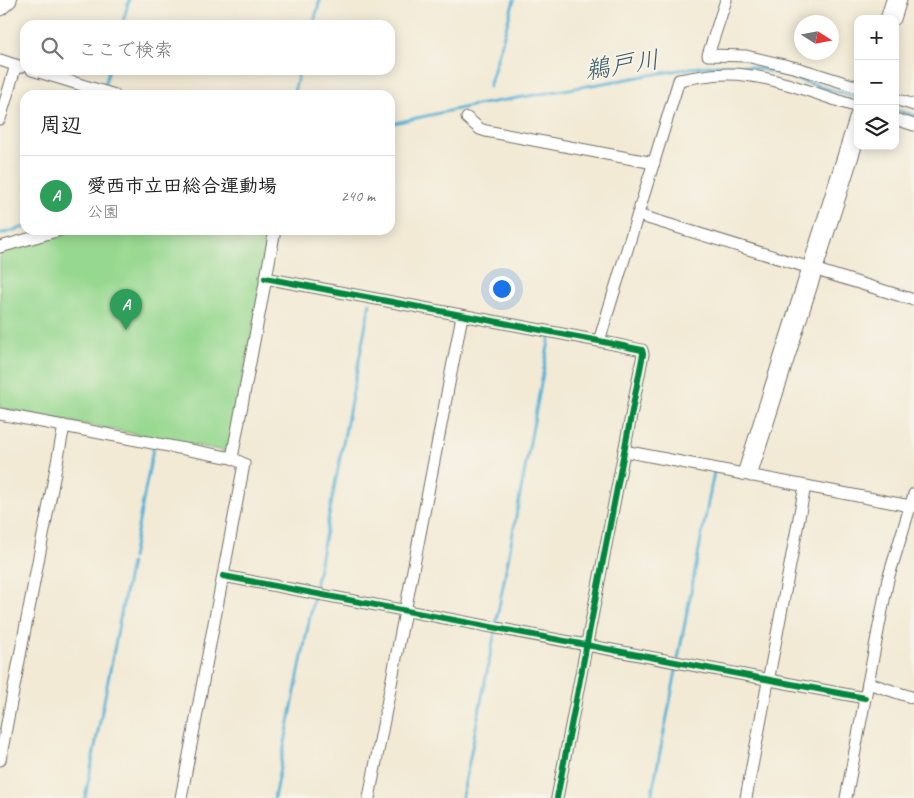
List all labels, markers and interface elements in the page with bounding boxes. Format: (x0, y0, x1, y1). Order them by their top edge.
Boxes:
north arrow (794, 15, 839, 60)
map controls (854, 15, 899, 150)
button: + (854, 15, 899, 60)
search box (20, 20, 395, 75)
icon: search (38, 34, 66, 62)
text: ここで検索 (78, 38, 173, 62)
water label: 鵜戸川 (583, 43, 662, 87)
button: − (854, 60, 899, 105)
button: layers (854, 105, 899, 150)
text: 周辺 (40, 112, 82, 138)
text: 愛西市立田総合運動場 (87, 174, 277, 198)
text: A (52, 186, 60, 206)
text: 240 m (341, 186, 375, 206)
text: 公園 (87, 202, 119, 222)
your location (489, 276, 515, 302)
pin: A (110, 289, 142, 330)

